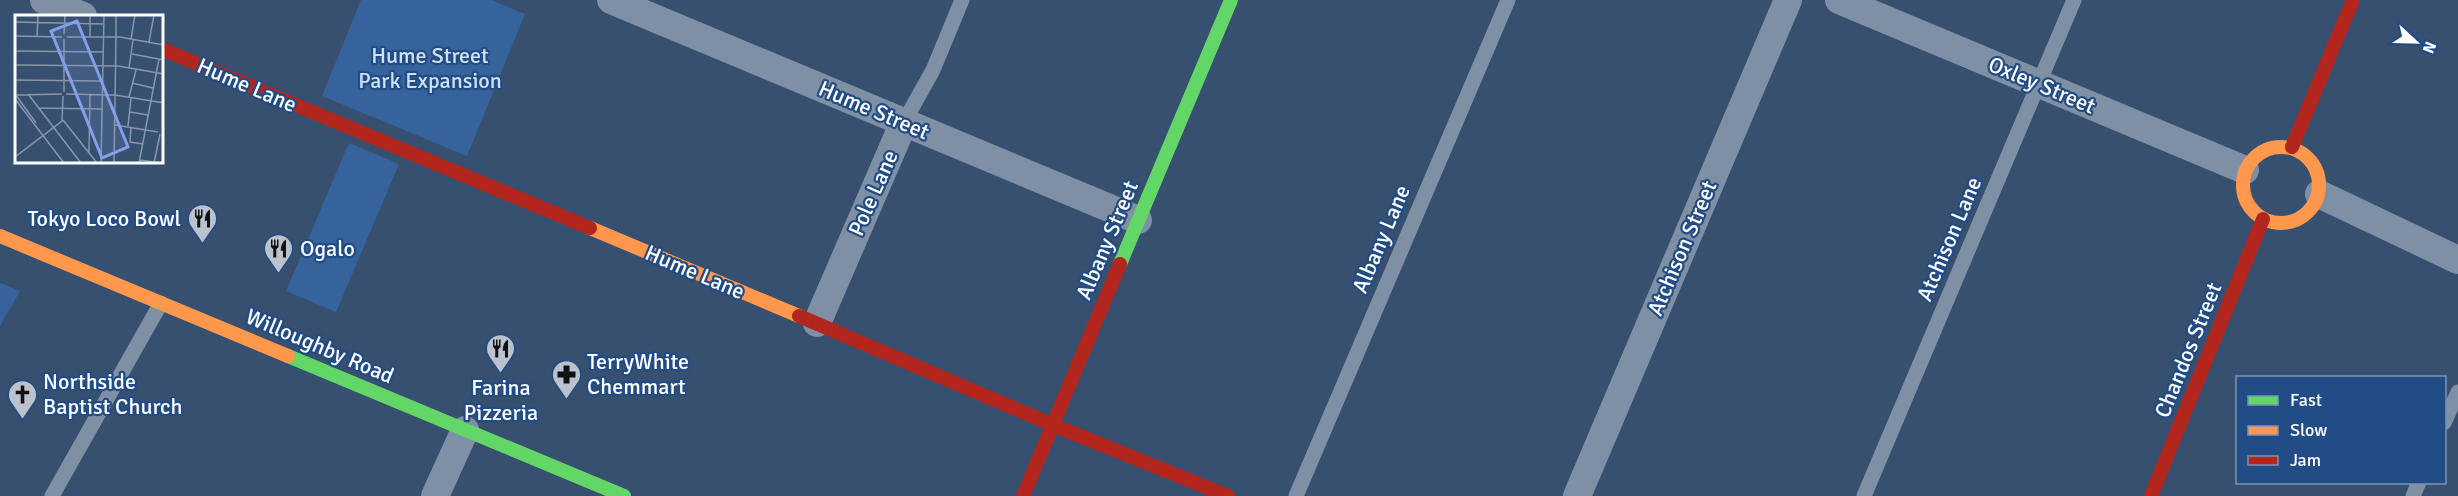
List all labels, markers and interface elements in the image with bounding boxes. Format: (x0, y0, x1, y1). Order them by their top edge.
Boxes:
north arrow (2386, 12, 2446, 72)
inset map (15, 15, 164, 164)
text: N (2418, 38, 2440, 56)
park label: Hume Street Park Expansion (358, 42, 502, 94)
street label: Oxley Street (1984, 50, 2100, 120)
street label: Hume Lane (193, 52, 301, 118)
street label: Hume Street (815, 75, 934, 146)
street label: Pole Lane (842, 146, 904, 240)
street label: Atchison Lane (1911, 173, 1987, 305)
street label: Albany Street (1070, 176, 1144, 304)
street label: Atchison Street (1641, 176, 1723, 320)
street label: Albany Lane (1346, 181, 1416, 297)
restaurant icon: Tokyo Loco Bowl (186, 202, 218, 244)
place label: Tokyo Loco Bowl (27, 205, 181, 232)
restaurant icon: Ogalo (263, 232, 295, 274)
place label: Ogalo (300, 235, 355, 262)
street label: Hume Lane (641, 239, 749, 305)
street label: Chandos Street (2149, 278, 2227, 421)
street label: Willoughby Road (242, 303, 398, 389)
restaurant icon: Farina Pizzeria (485, 332, 517, 374)
place label: TerryWhite Chemmart (587, 348, 689, 400)
pharmacy icon: TerryWhite Chemmart (550, 358, 582, 400)
place label: Northside Baptist Church (43, 368, 182, 420)
place label: Farina Pizzeria (464, 374, 538, 426)
legend (2236, 376, 2446, 484)
church icon: Northside Baptist Church (6, 378, 38, 420)
text: Fast (2290, 389, 2322, 411)
text: Slow (2290, 419, 2327, 441)
text: Jam (2290, 449, 2321, 471)

